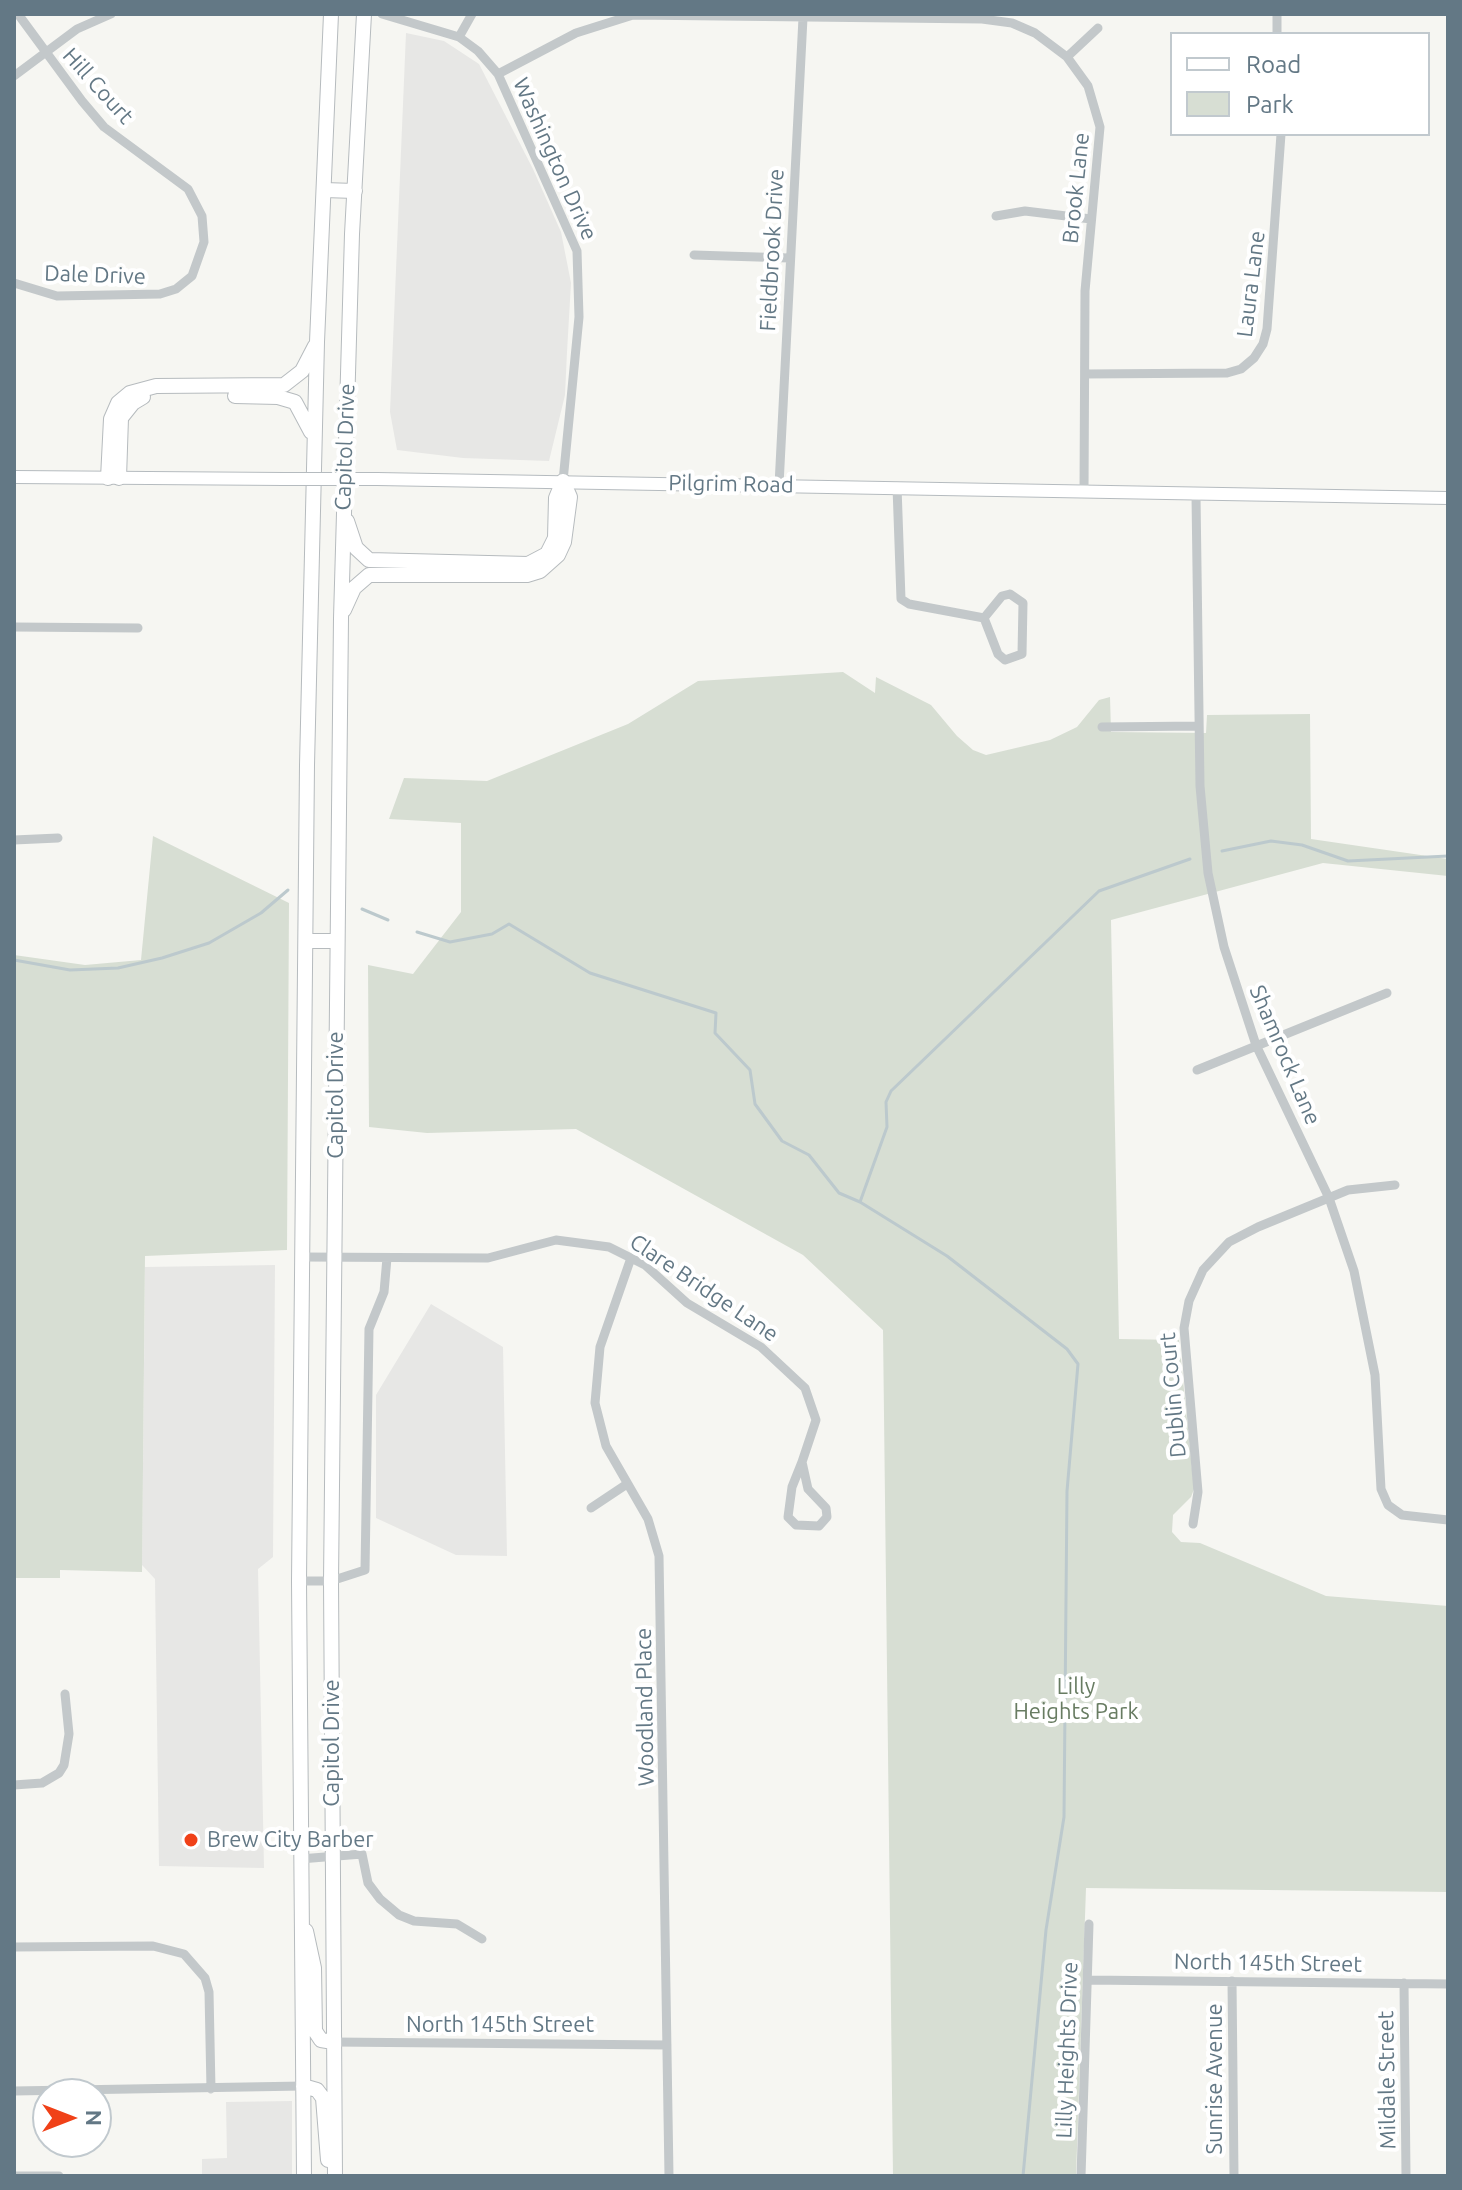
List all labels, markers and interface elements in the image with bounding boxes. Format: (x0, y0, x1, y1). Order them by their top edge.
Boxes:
legend (1170, 32, 1430, 136)
street label: Hill Court (57, 43, 139, 129)
text: Road (1246, 51, 1301, 78)
street label: Washington Drive (507, 74, 603, 244)
text: Park (1246, 91, 1294, 118)
street label: Brook Lane (1057, 131, 1095, 245)
street label: Fieldbrook Drive (755, 168, 789, 332)
street label: Laura Lane (1231, 229, 1271, 339)
street label: Dale Drive (44, 260, 146, 290)
street label: Capitol Drive (330, 383, 360, 511)
street label: Pilgrim Road (668, 470, 794, 498)
street label: Shamrock Lane (1244, 981, 1326, 1129)
street label: Capitol Drive (323, 1031, 349, 1159)
street label: Clare Bridge Lane (625, 1228, 783, 1348)
street label: Dublin Court (1154, 1331, 1192, 1459)
street label: Woodland Place (630, 1627, 660, 1787)
park label: Lilly Heights Park (1014, 1674, 1138, 1726)
street label: Capitol Drive (319, 1679, 345, 1807)
place label: Brew City Barber (207, 1827, 374, 1853)
marker: Brew City Barber (182, 1831, 200, 1849)
street label: North 145th Street (1174, 1948, 1362, 1978)
street label: Lilly Heights Drive (1051, 1961, 1083, 2139)
street label: Sunrise Avenue (1202, 2003, 1228, 2155)
street label: Mildale Street (1373, 2010, 1401, 2150)
street label: North 145th Street (406, 2012, 594, 2038)
north arrow (32, 2078, 112, 2158)
text: N (82, 2110, 107, 2126)

